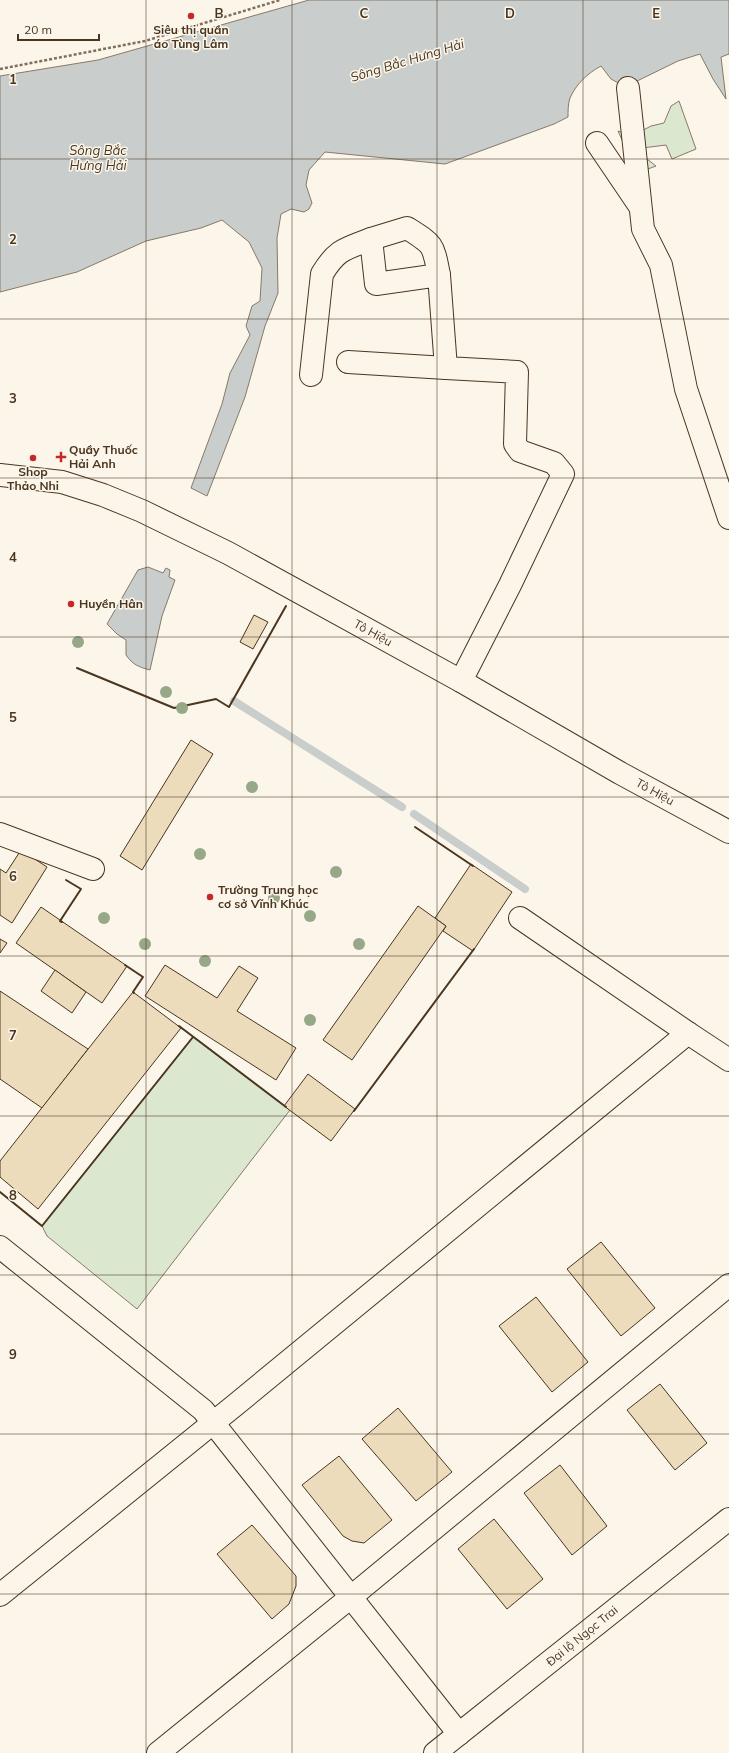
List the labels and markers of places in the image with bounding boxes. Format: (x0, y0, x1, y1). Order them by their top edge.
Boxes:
marker: Siêu thị quần áo Tùng Lâm (186, 11, 196, 21)
place label: Siêu thị quần áo Tùng Lâm (153, 22, 229, 51)
place label: Quầy Thuốc Hải Anh (69, 442, 138, 471)
marker: Quầy Thuốc Hải Anh (56, 452, 66, 462)
marker: Shop Thảo Nhi (28, 453, 38, 463)
place label: Shop Thảo Nhi (7, 464, 59, 493)
place label: Huyền Hân (79, 596, 143, 611)
marker: Huyền Hân (66, 599, 76, 609)
place label: Trường Trung học cơ sở Vĩnh Khúc (218, 882, 318, 911)
marker: Trường Trung học cơ sở Vĩnh Khúc (205, 892, 215, 902)

